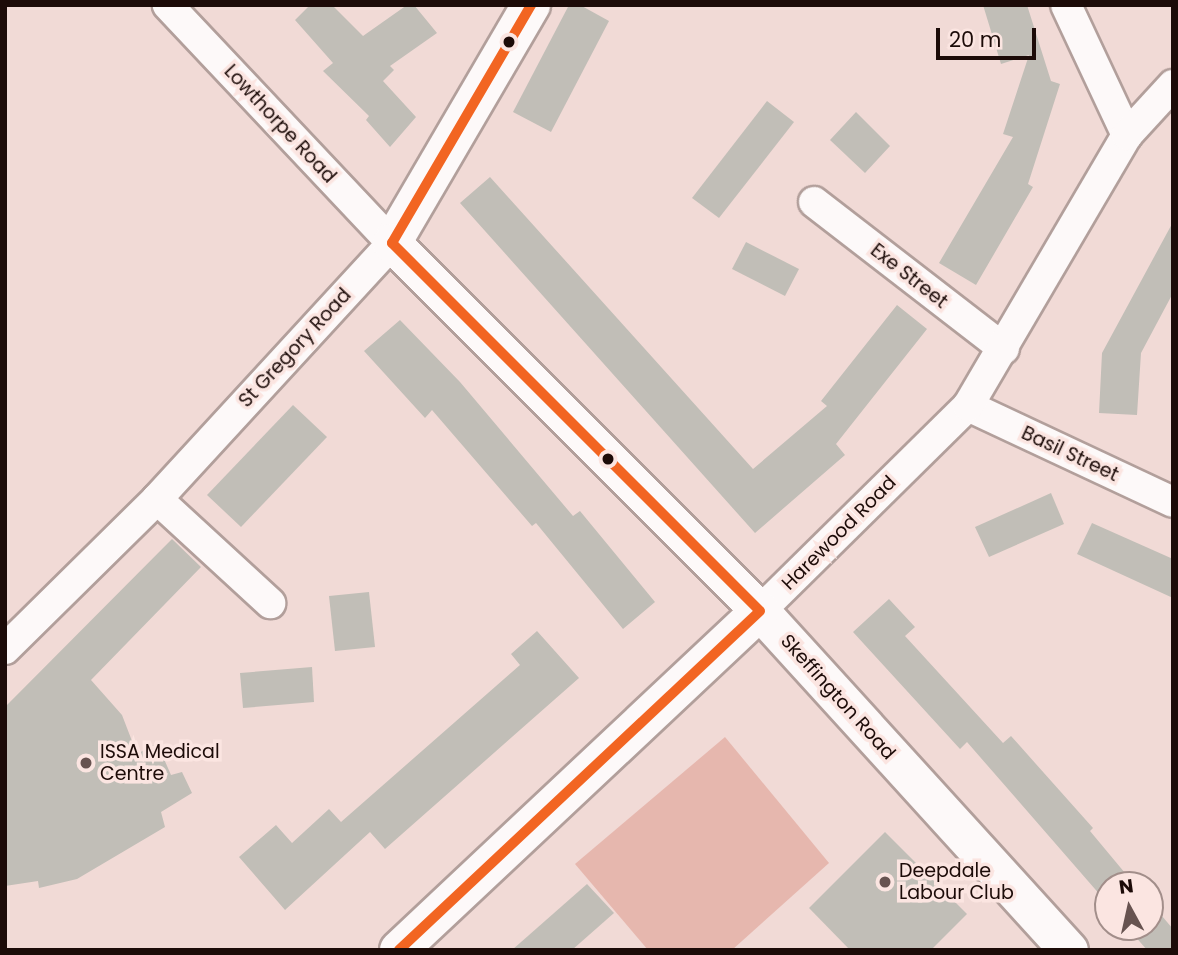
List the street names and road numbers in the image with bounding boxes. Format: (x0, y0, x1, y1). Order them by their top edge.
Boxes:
street label: Lowthorpe Road (219, 60, 341, 188)
street label: Exe Street (866, 239, 952, 313)
street label: St Gregory Road (234, 284, 356, 412)
street label: Basil Street (1018, 422, 1122, 486)
street label: Harewood Road (777, 471, 901, 595)
street label: Skeffington Road (776, 630, 900, 764)

